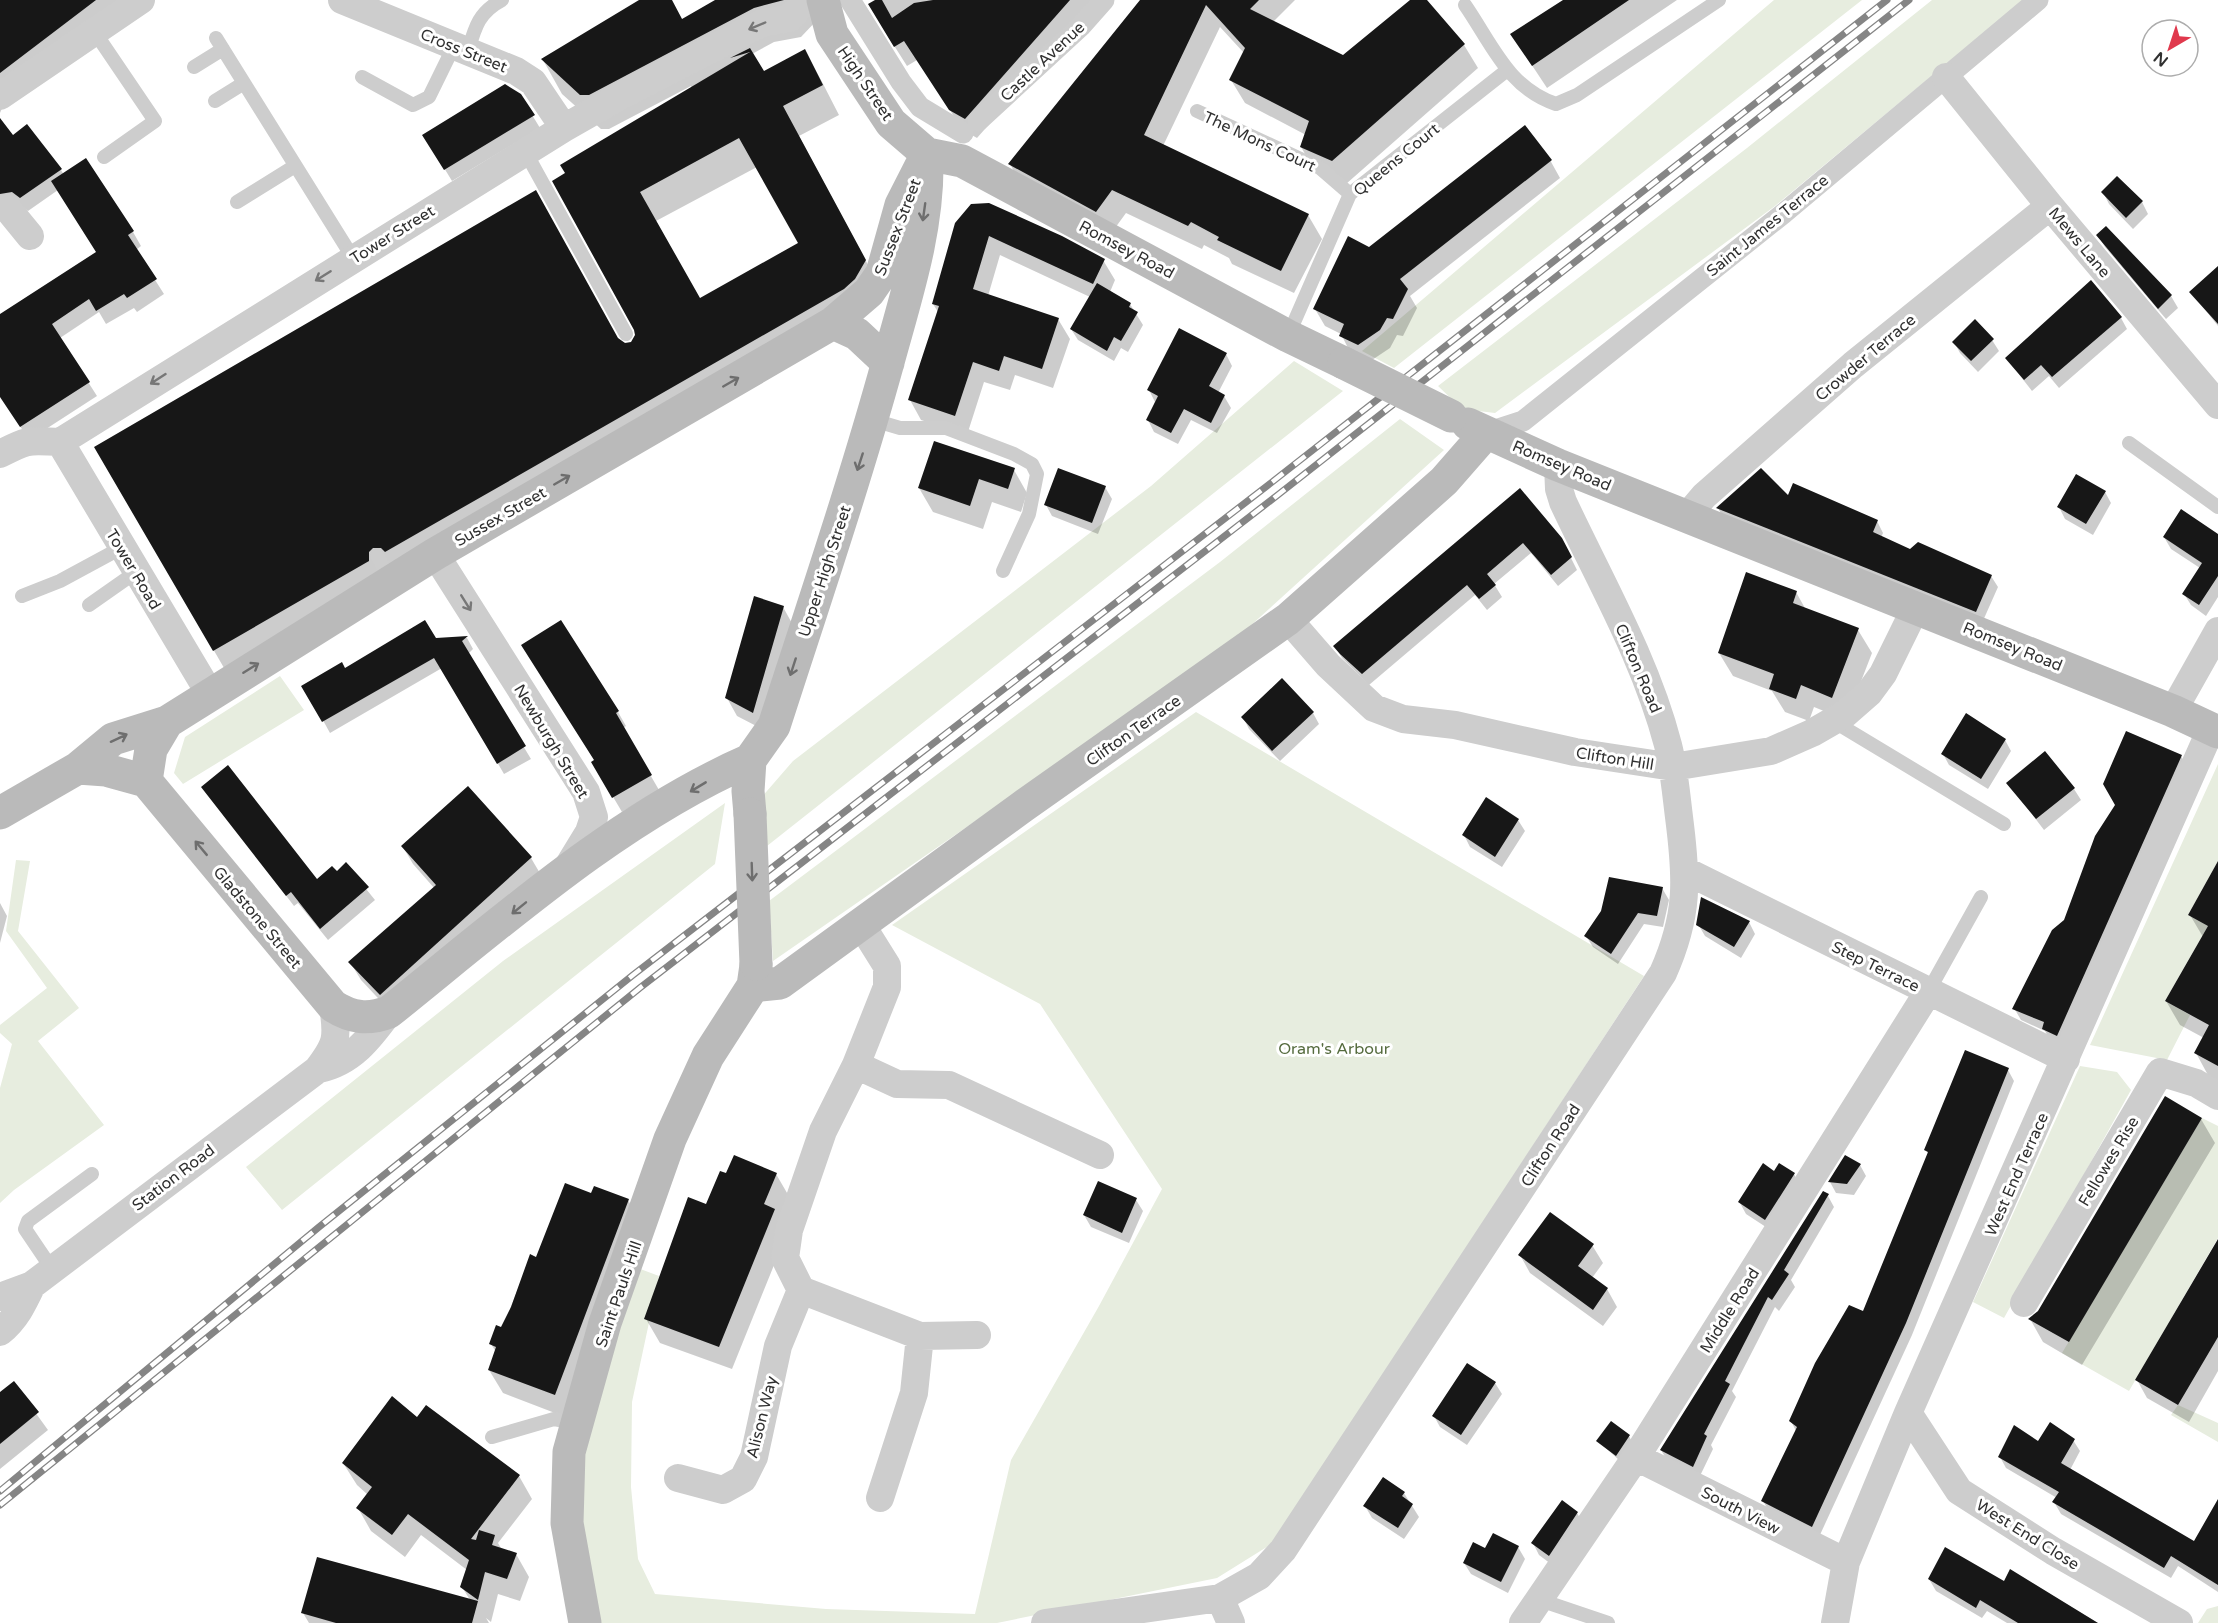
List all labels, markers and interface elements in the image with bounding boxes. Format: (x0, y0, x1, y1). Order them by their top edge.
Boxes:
street label: Castle Avenue (996, 17, 1089, 106)
north arrow (2140, 18, 2200, 78)
one-way arrow (748, 21, 766, 32)
street label: Cross Street (417, 24, 510, 77)
street label: High Street (833, 42, 897, 125)
text: N (2150, 47, 2172, 71)
street label: The Mons Court (1200, 107, 1319, 177)
street label: Queens Court (1350, 119, 1444, 201)
street label: Saint James Terrace (1703, 170, 1833, 281)
street label: Sussex Street (870, 176, 926, 279)
street label: Tower Street (347, 201, 439, 269)
one-way arrow (919, 202, 930, 222)
street label: Mews Lane (2044, 203, 2114, 282)
street label: Romsey Road (1075, 216, 1178, 283)
one-way arrow (315, 271, 332, 283)
street label: Crowder Terrace (1811, 310, 1920, 406)
one-way arrow (149, 373, 166, 386)
one-way arrow (722, 376, 739, 388)
street label: Romsey Road (1509, 436, 1614, 496)
one-way arrow (853, 452, 864, 471)
one-way arrow (553, 474, 570, 486)
street label: Sussex Street (451, 483, 550, 551)
street label: Upper High Street (794, 503, 856, 640)
street label: Tower Road (101, 526, 165, 613)
one-way arrow (460, 594, 472, 611)
street label: Romsey Road (1960, 618, 2065, 676)
street label: Clifton Road (1610, 621, 1666, 716)
one-way arrow (787, 657, 798, 676)
one-way arrow (242, 661, 259, 673)
street label: Newburgh Street (509, 681, 593, 802)
street label: Clifton Terrace (1082, 691, 1185, 771)
one-way arrow (109, 732, 127, 744)
street label: Clifton Hill (1574, 743, 1655, 775)
one-way arrow (690, 781, 707, 793)
one-way arrow (195, 840, 208, 856)
street label: Gladstone Street (209, 862, 306, 973)
one-way arrow (747, 862, 758, 882)
one-way arrow (511, 901, 527, 914)
street label: Step Terrace (1828, 937, 1923, 997)
park label: Oram's Arbour (1278, 1039, 1391, 1059)
street label: Clifton Road (1517, 1100, 1585, 1191)
street label: West End Terrace (1981, 1110, 2053, 1239)
street label: Fellowes Rise (2074, 1113, 2144, 1210)
street label: Station Road (128, 1140, 219, 1215)
street label: Saint Pauls Hill (591, 1238, 647, 1350)
street label: Middle Road (1696, 1264, 1764, 1357)
street label: Alison Way (742, 1374, 782, 1460)
street label: South View (1698, 1482, 1784, 1539)
street label: West End Close (1972, 1495, 2083, 1575)

